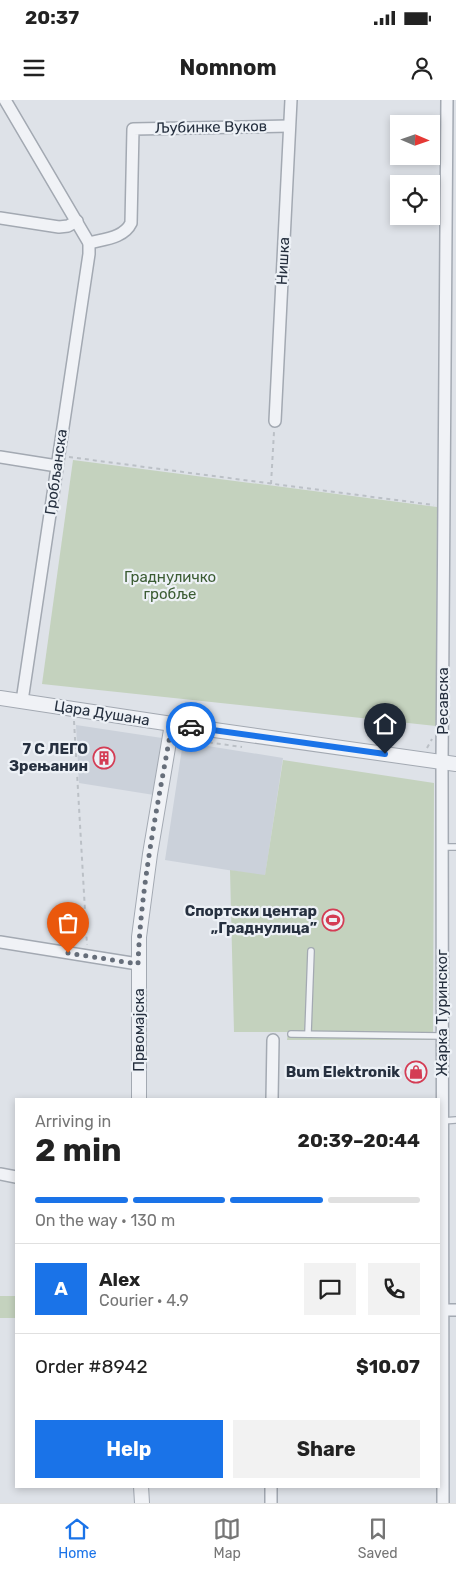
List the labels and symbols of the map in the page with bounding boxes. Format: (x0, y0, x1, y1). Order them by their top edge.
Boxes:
north arrow (390, 115, 440, 165)
street label: Љубинке Вуков (155, 117, 267, 137)
street label: Нишка (273, 237, 293, 285)
street label: Гробљанска (41, 428, 71, 516)
park label: Граднуличко гробље (124, 568, 216, 603)
street label: Ресавска (434, 667, 452, 735)
street label: Цара Душана (53, 697, 151, 729)
courier (166, 702, 216, 752)
pin (364, 703, 406, 754)
place label: 7 С ЛЕГО Зрењанин (9, 740, 88, 775)
building icon: 7 С ЛЕГО Зрењанин (92, 746, 116, 770)
pin (47, 902, 89, 953)
place label: Спортски центар „Граднулица” (185, 902, 317, 937)
sports icon: Спортски центар „Граднулица” (321, 908, 345, 932)
street label: Жарка Туринског (433, 949, 451, 1077)
street label: Првомајска (130, 988, 148, 1072)
shop icon: Bum Elektronik (404, 1060, 428, 1084)
place label: Bum Elektronik (286, 1063, 400, 1081)

